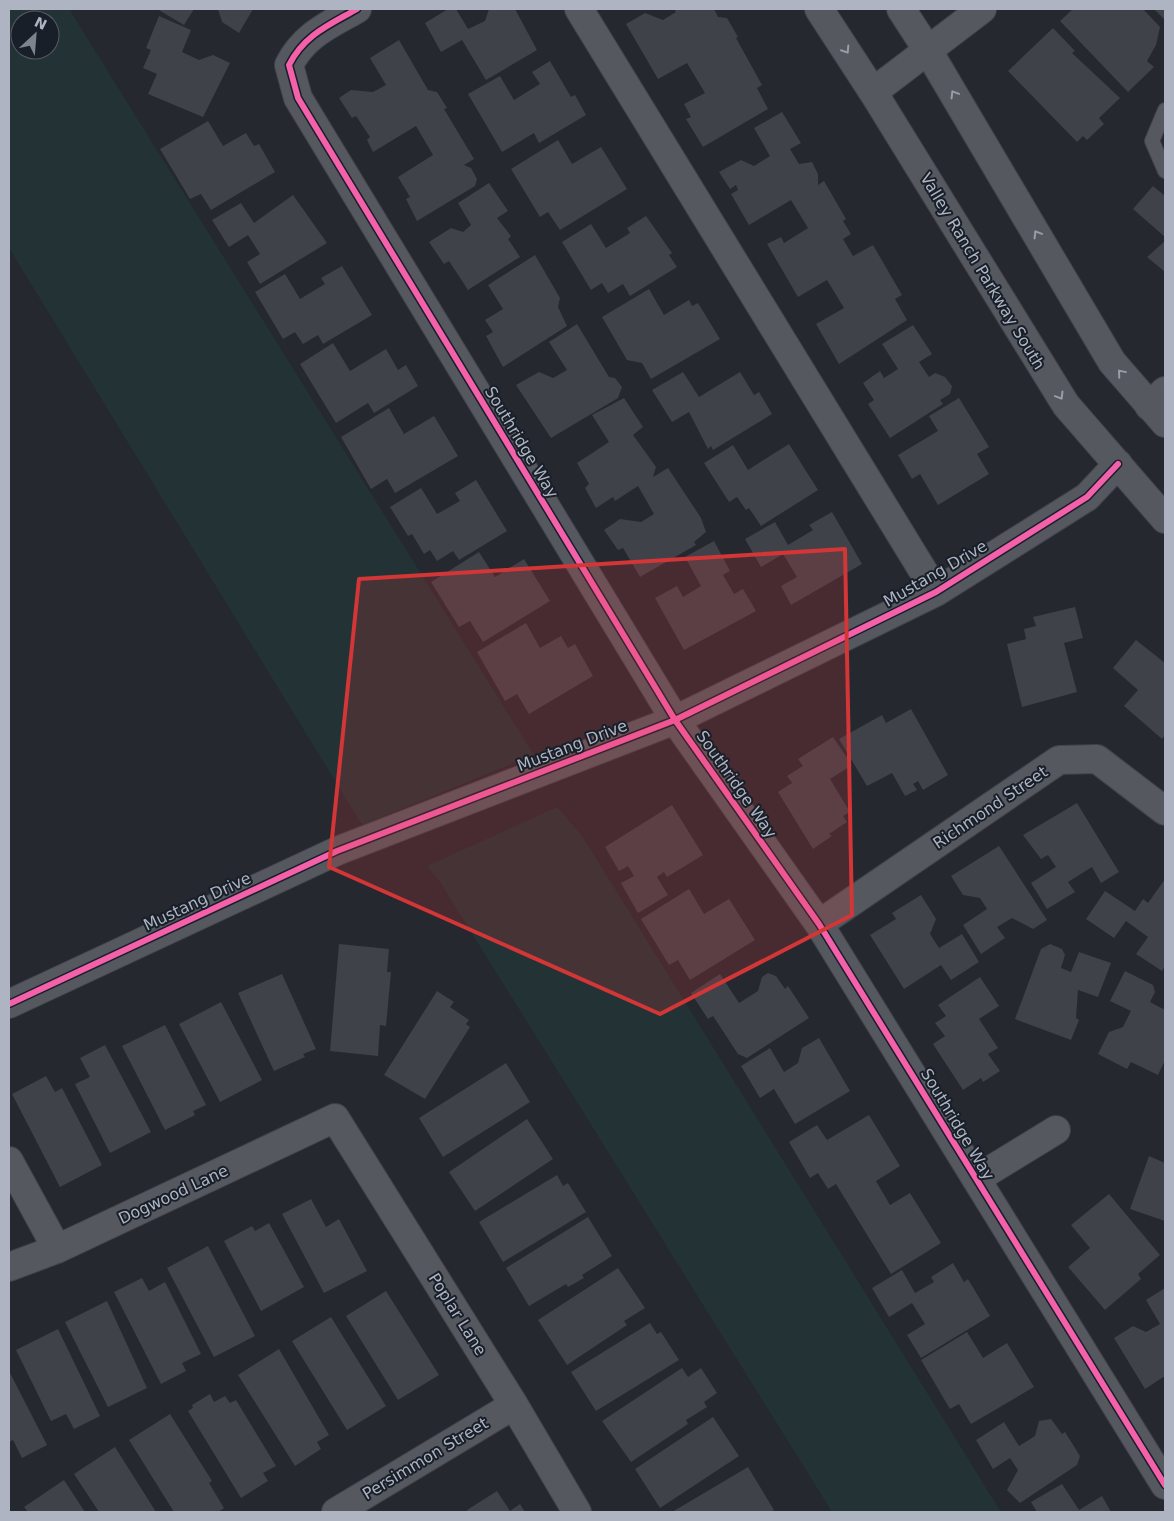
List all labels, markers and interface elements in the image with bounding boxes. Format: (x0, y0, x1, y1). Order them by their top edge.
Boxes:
north arrow (10, 10, 60, 60)
text: N (32, 14, 49, 33)
one-way arrow (840, 44, 849, 53)
one-way arrow (951, 91, 961, 100)
street label: Valley Ranch Parkway South (916, 169, 1049, 373)
one-way arrow (1033, 231, 1043, 240)
one-way arrow (1119, 370, 1127, 379)
street label: Southridge Way (481, 383, 562, 502)
one-way arrow (1054, 391, 1063, 400)
street label: Mustang Drive (880, 536, 990, 611)
street label: Mustang Drive (514, 716, 630, 775)
street label: Southridge Way (692, 727, 781, 842)
street label: Richmond Street (929, 762, 1051, 853)
street label: Mustang Drive (140, 868, 254, 935)
street label: Southridge Way (917, 1065, 998, 1184)
street label: Dogwood Lane (115, 1161, 231, 1228)
street label: Poplar Lane (425, 1270, 490, 1359)
street label: Persimmon Street (359, 1413, 491, 1503)

